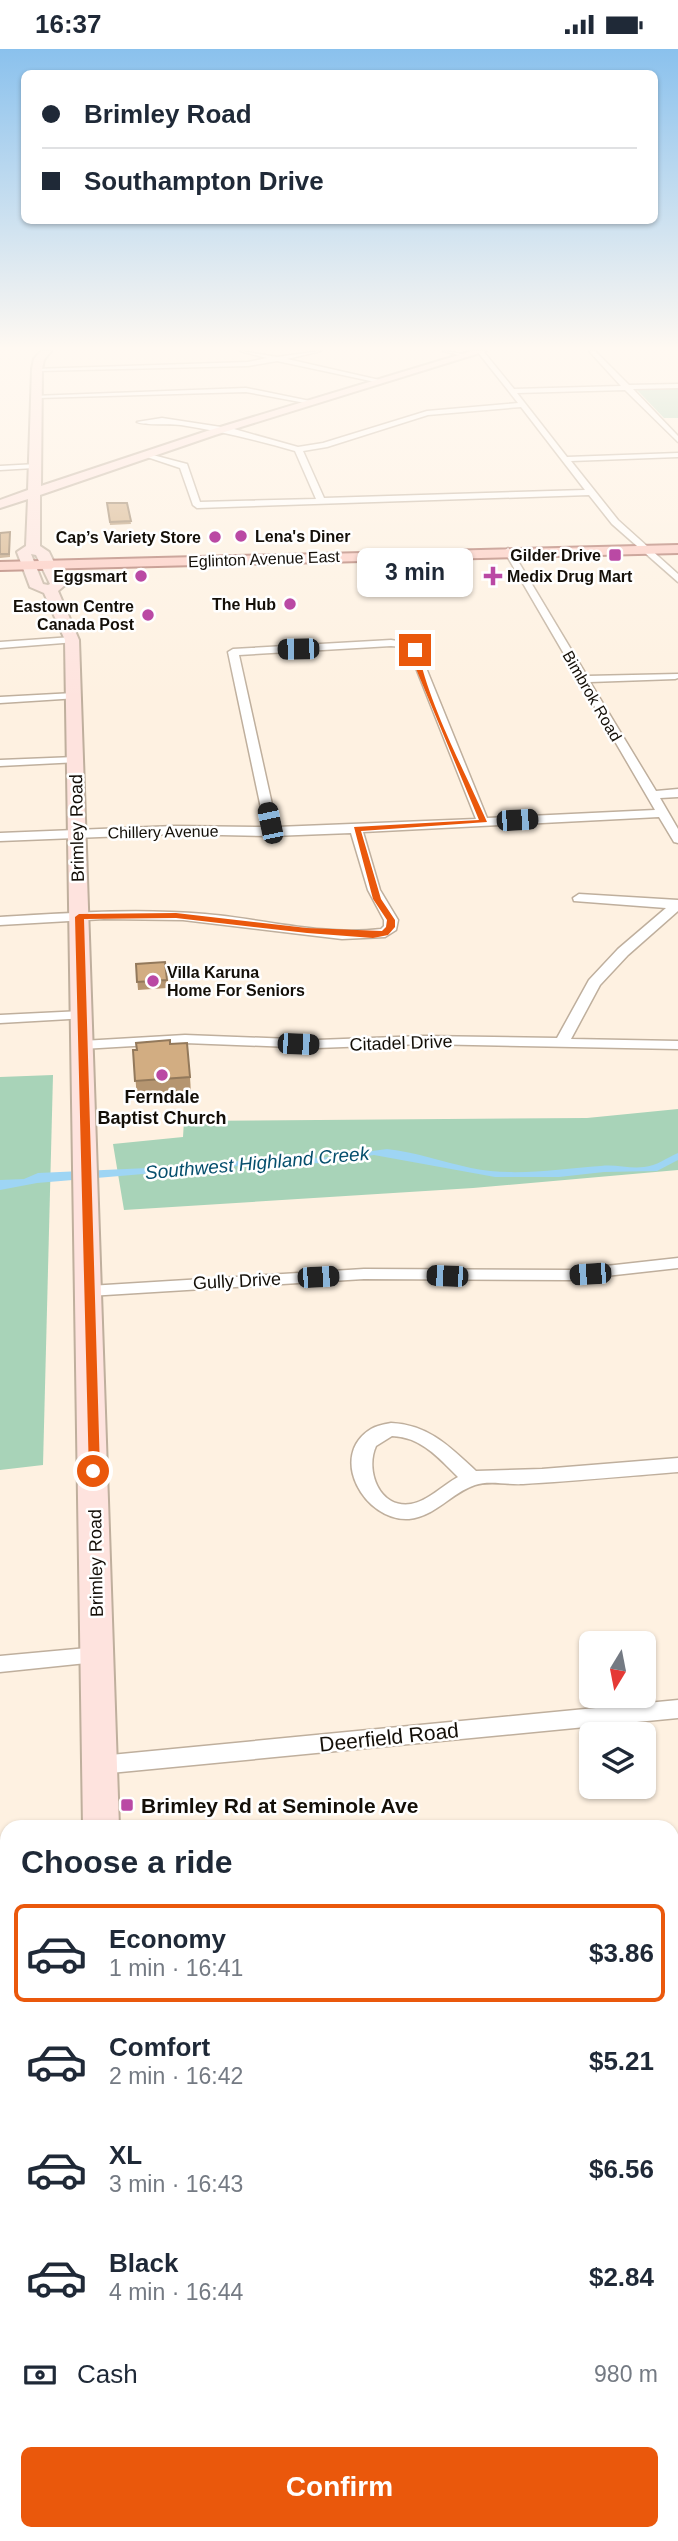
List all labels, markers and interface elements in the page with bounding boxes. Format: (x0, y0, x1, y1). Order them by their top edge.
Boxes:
text: 16:37 (35, 9, 102, 39)
text: Brimley Road (84, 99, 252, 129)
text: Southampton Drive (84, 166, 324, 196)
marker: Lena's Diner (233, 528, 249, 544)
place label: Lena's Diner (255, 528, 350, 545)
place label: Cap’s Variety Store (56, 529, 201, 546)
marker: Cap’s Variety Store (207, 529, 223, 545)
place label: Gilder Drive (510, 547, 601, 564)
marker: Gilder Drive (607, 547, 623, 563)
street label: Eglinton Avenue East (188, 548, 341, 570)
callout: 3 min (357, 549, 473, 597)
text: 3 min (385, 559, 445, 585)
place label: Eggsmart (53, 568, 128, 585)
marker: Eggsmart (133, 568, 149, 584)
marker: Medix Drug Mart (485, 568, 501, 584)
place label: Medix Drug Mart (507, 568, 633, 585)
place label: The Hub (212, 596, 276, 613)
marker: The Hub (282, 596, 298, 612)
place label: Eastown Centre Canada Post (13, 598, 135, 633)
marker: Eastown Centre Canada Post (140, 607, 156, 623)
route end (399, 634, 431, 666)
car (277, 638, 320, 660)
street label: Bimbrok Road (559, 648, 625, 744)
street label: Brimley Road (66, 774, 88, 882)
car (256, 800, 285, 846)
car (496, 808, 539, 832)
street label: Chillery Avenue (107, 823, 219, 841)
place label: Villa Karuna Home For Seniors (167, 964, 305, 999)
marker: Villa Karuna Home For Seniors (145, 973, 161, 989)
street label: Citadel Drive (349, 1031, 453, 1055)
car (277, 1033, 320, 1055)
marker: Ferndale Baptist Church (154, 1067, 170, 1083)
place label: Ferndale Baptist Church (97, 1087, 227, 1128)
water label: Southwest Highland Creek (144, 1143, 371, 1183)
car (569, 1262, 612, 1286)
car (297, 1265, 340, 1289)
car (426, 1265, 469, 1287)
street label: Gully Drive (193, 1269, 281, 1293)
route start (77, 1455, 109, 1487)
street label: Brimley Road (85, 1509, 107, 1617)
north arrow (579, 1631, 656, 1708)
map controls (579, 1631, 656, 1799)
street label: Deerfield Road (318, 1718, 460, 1756)
button: layers (579, 1722, 656, 1799)
place label: Brimley Rd at Seminole Ave (141, 1794, 418, 1817)
marker: Brimley Rd at Seminole Ave (119, 1797, 135, 1813)
text: Choose a ride (21, 1844, 233, 1880)
icon: car (25, 1922, 88, 1985)
text: Economy (109, 1924, 226, 1954)
text: $3.86 (589, 1938, 654, 1968)
text: 1 min · 16:41 (109, 1955, 243, 1981)
icon: car (25, 2030, 88, 2093)
text: Comfort (109, 2032, 210, 2062)
text: $5.21 (589, 2046, 654, 2076)
text: 2 min · 16:42 (109, 2063, 243, 2089)
icon: car (25, 2138, 88, 2201)
text: XL (109, 2140, 142, 2170)
text: $6.56 (589, 2154, 654, 2184)
text: 3 min · 16:43 (109, 2171, 243, 2197)
icon: car (25, 2246, 88, 2309)
text: Black (109, 2248, 178, 2278)
text: $2.84 (589, 2262, 654, 2292)
text: 4 min · 16:44 (109, 2279, 243, 2305)
icon: cash (21, 2356, 59, 2394)
text: Cash (77, 2359, 138, 2389)
text: 980 m (594, 2361, 658, 2387)
button: Confirm (21, 2447, 658, 2527)

